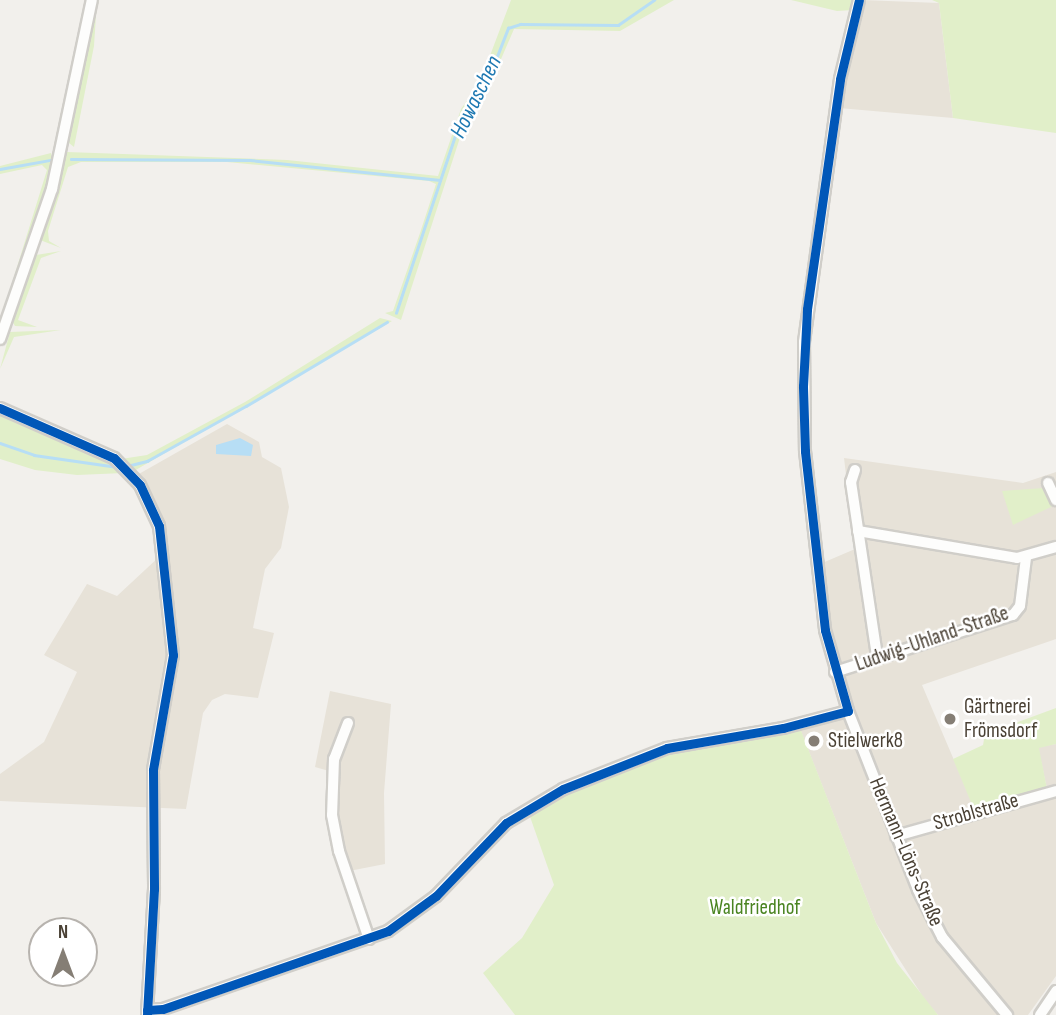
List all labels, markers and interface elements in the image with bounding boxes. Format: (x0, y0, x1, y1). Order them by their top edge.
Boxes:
water label: Howaschen (444, 51, 508, 143)
street label: Ludwig-Uhland-Straße (852, 601, 1012, 677)
place label: Gärtnerei Frömsdorf (964, 694, 1037, 744)
marker: Gärtnerei Frömsdorf (942, 711, 958, 727)
place label: Stielwerk8 (828, 728, 903, 754)
marker: Stielwerk8 (806, 733, 822, 749)
street label: Hermann-Löns-Straße (863, 774, 949, 930)
street label: Stroblstraße (931, 788, 1021, 836)
park label: Waldfriedhof (710, 895, 800, 921)
north arrow (28, 917, 98, 987)
text: N (58, 921, 68, 944)

